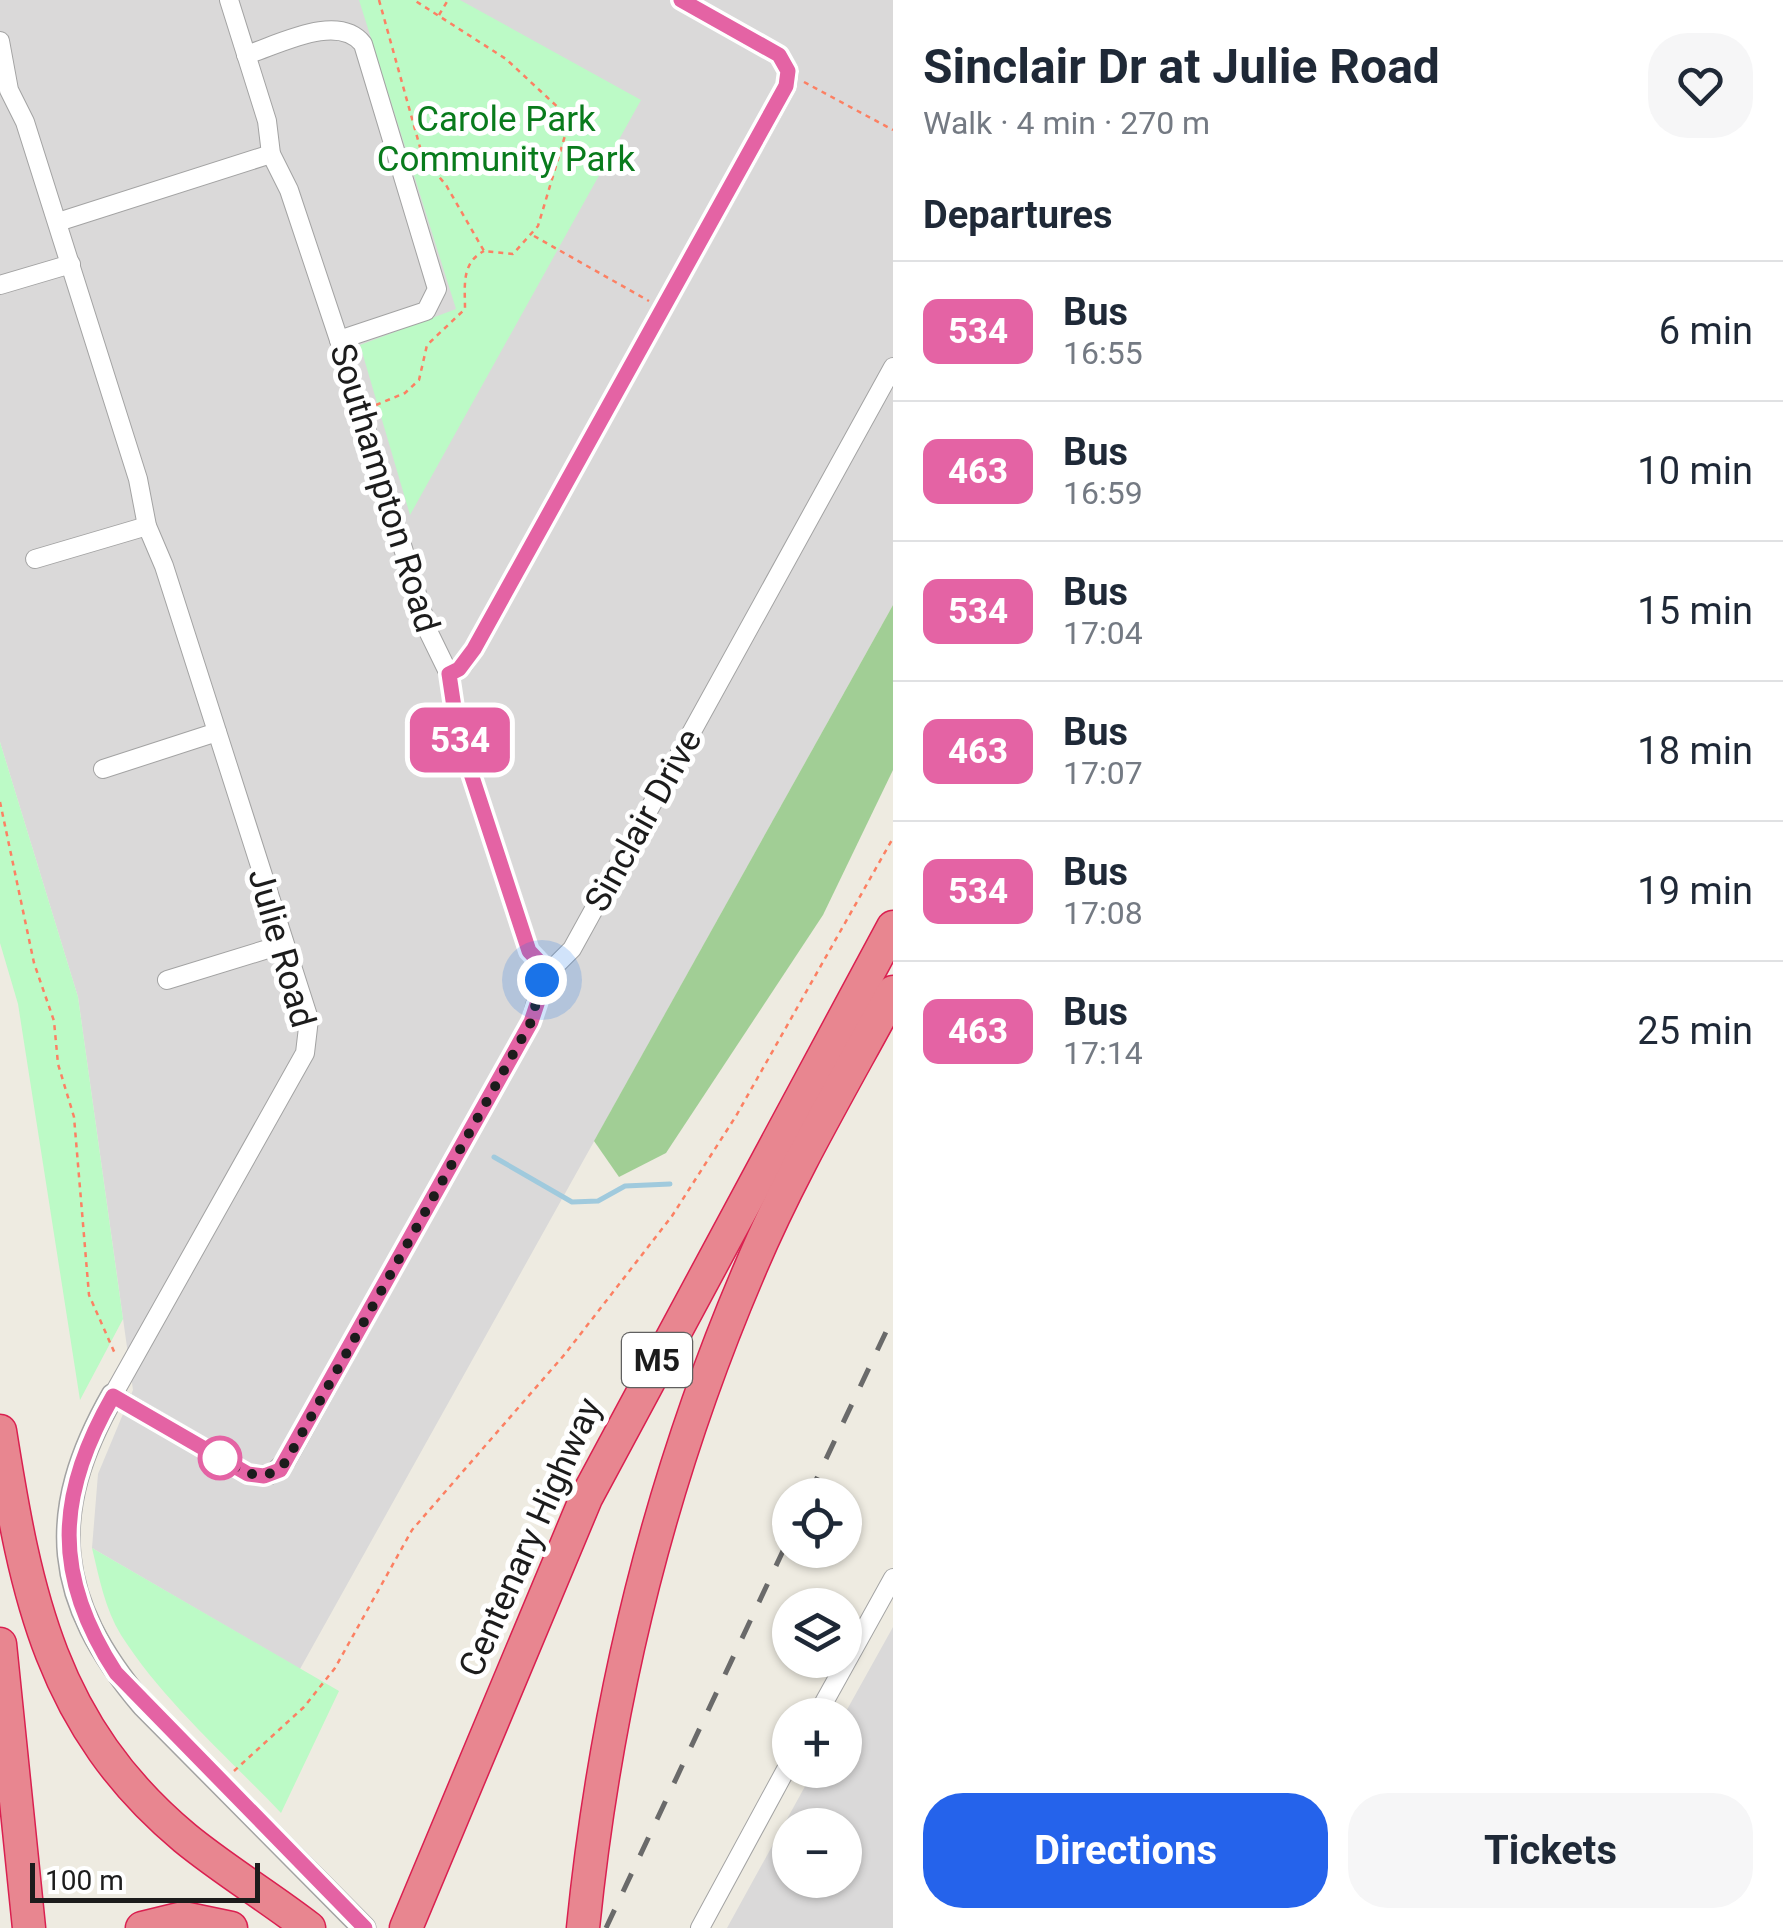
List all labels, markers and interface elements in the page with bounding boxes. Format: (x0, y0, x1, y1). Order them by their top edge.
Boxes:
button: heart (1648, 33, 1753, 138)
text: Sinclair Dr at Julie Road (923, 38, 1440, 95)
park label: Carole Park Community Park (377, 99, 636, 180)
text: Walk · 4 min · 270 m (923, 104, 1210, 142)
text: Departures (923, 193, 1113, 237)
text: Bus (1063, 290, 1128, 334)
text: 6 min (1659, 309, 1753, 353)
text: 534 (948, 311, 1008, 352)
text: 16:55 (1063, 334, 1143, 372)
street label: Southampton Road (321, 339, 448, 637)
text: Bus (1063, 430, 1128, 474)
text: 10 min (1637, 449, 1753, 493)
text: 463 (948, 451, 1008, 492)
text: 16:59 (1063, 474, 1143, 512)
text: Bus (1063, 570, 1128, 614)
text: 15 min (1637, 589, 1753, 633)
text: 534 (948, 591, 1008, 632)
text: 17:04 (1063, 614, 1143, 652)
line badge: 534 (402, 708, 518, 772)
text: Bus (1063, 710, 1128, 754)
text: 534 (430, 720, 490, 761)
street label: Sinclair Drive (576, 722, 710, 919)
text: 18 min (1637, 729, 1753, 773)
text: 463 (948, 731, 1008, 772)
text: 17:07 (1063, 754, 1143, 792)
text: Bus (1063, 850, 1128, 894)
street label: Julie Road (239, 864, 324, 1032)
text: 19 min (1637, 869, 1753, 913)
text: 534 (948, 871, 1008, 912)
text: 17:08 (1063, 894, 1143, 932)
your location (517, 955, 567, 1005)
text: Bus (1063, 990, 1128, 1034)
text: 25 min (1637, 1009, 1753, 1053)
text: 463 (948, 1011, 1008, 1052)
text: 17:14 (1063, 1034, 1143, 1072)
road number: M5 (622, 1333, 692, 1387)
street label: Centenary Highway (451, 1391, 610, 1683)
unlabelled marker (199, 1437, 241, 1479)
map controls (772, 1478, 862, 1898)
button: locate (772, 1478, 862, 1568)
button: layers (772, 1588, 862, 1678)
button: + (772, 1698, 862, 1788)
button: Directions (923, 1793, 1328, 1908)
button: Tickets (1348, 1793, 1753, 1908)
button: − (772, 1808, 862, 1898)
scale bar (30, 1858, 260, 1902)
text: 100 m (45, 1864, 124, 1897)

